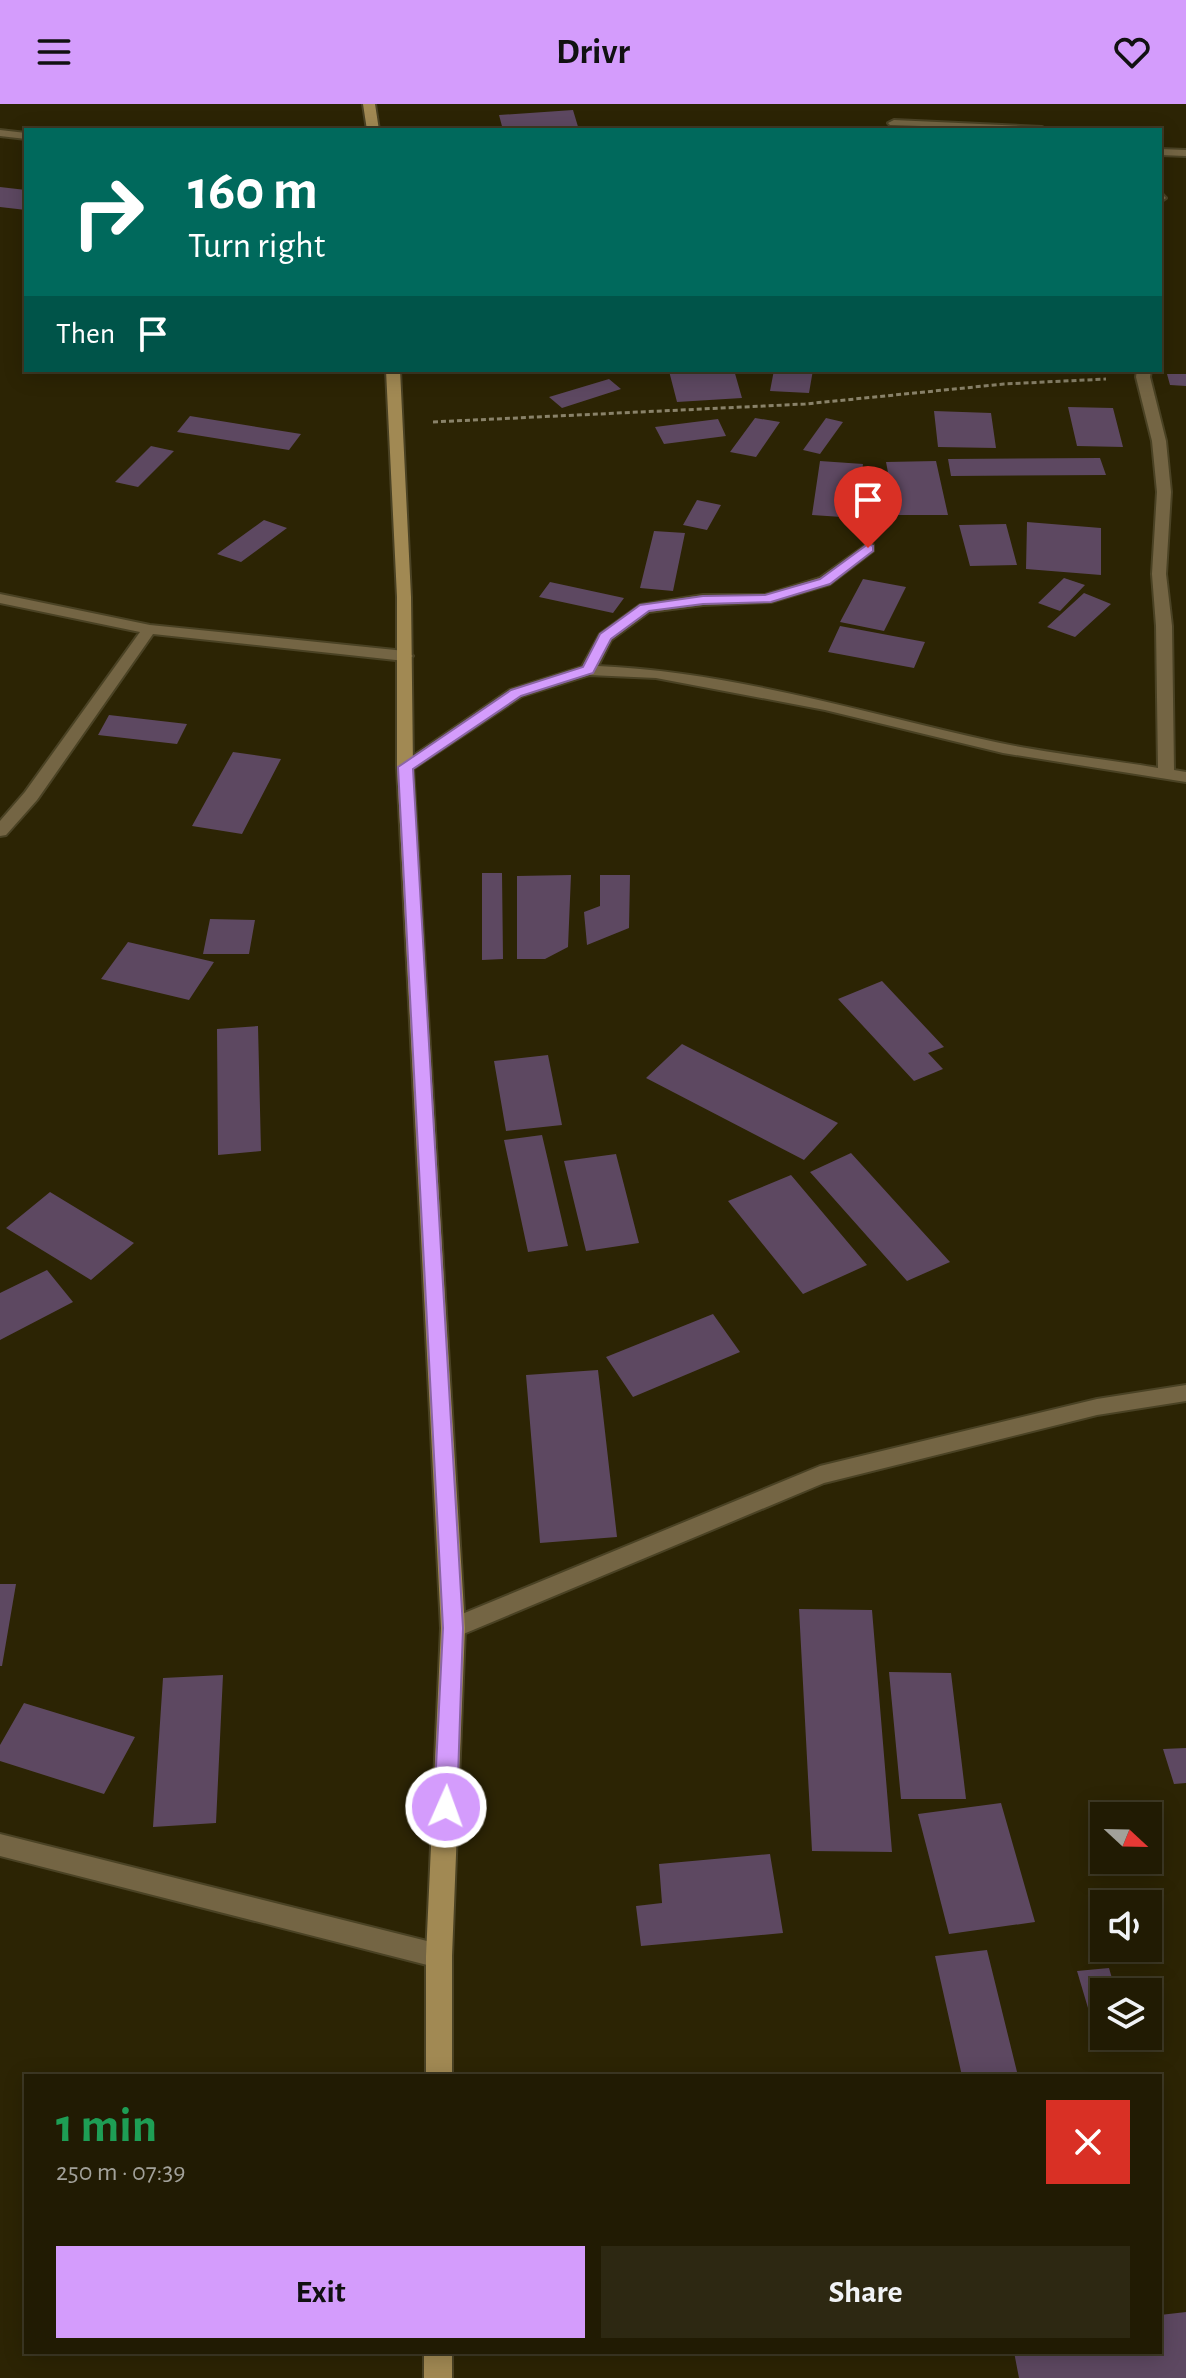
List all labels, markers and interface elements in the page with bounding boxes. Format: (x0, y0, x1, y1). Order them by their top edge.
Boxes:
icon: menu (32, 30, 76, 74)
icon: heart (1110, 30, 1154, 74)
text: Drivr (556, 34, 630, 70)
icon: right (56, 160, 160, 264)
text: 160 m (188, 163, 318, 219)
text: Turn right (188, 228, 325, 264)
icon: arrive (131, 312, 175, 356)
text: Then (56, 319, 115, 349)
pin (834, 466, 902, 548)
icon: arrive (846, 478, 890, 522)
position arrow (404, 1765, 488, 1849)
north arrow (1090, 1802, 1162, 1874)
map controls (1090, 1802, 1162, 2050)
button: sound (1090, 1890, 1162, 1962)
button: layers (1090, 1978, 1162, 2050)
button: close (1046, 2100, 1130, 2184)
text: 1 min (56, 2103, 157, 2151)
text: 250 m · 07:39 (56, 2159, 186, 2185)
button: Exit (56, 2246, 585, 2338)
button: Share (601, 2246, 1130, 2338)

